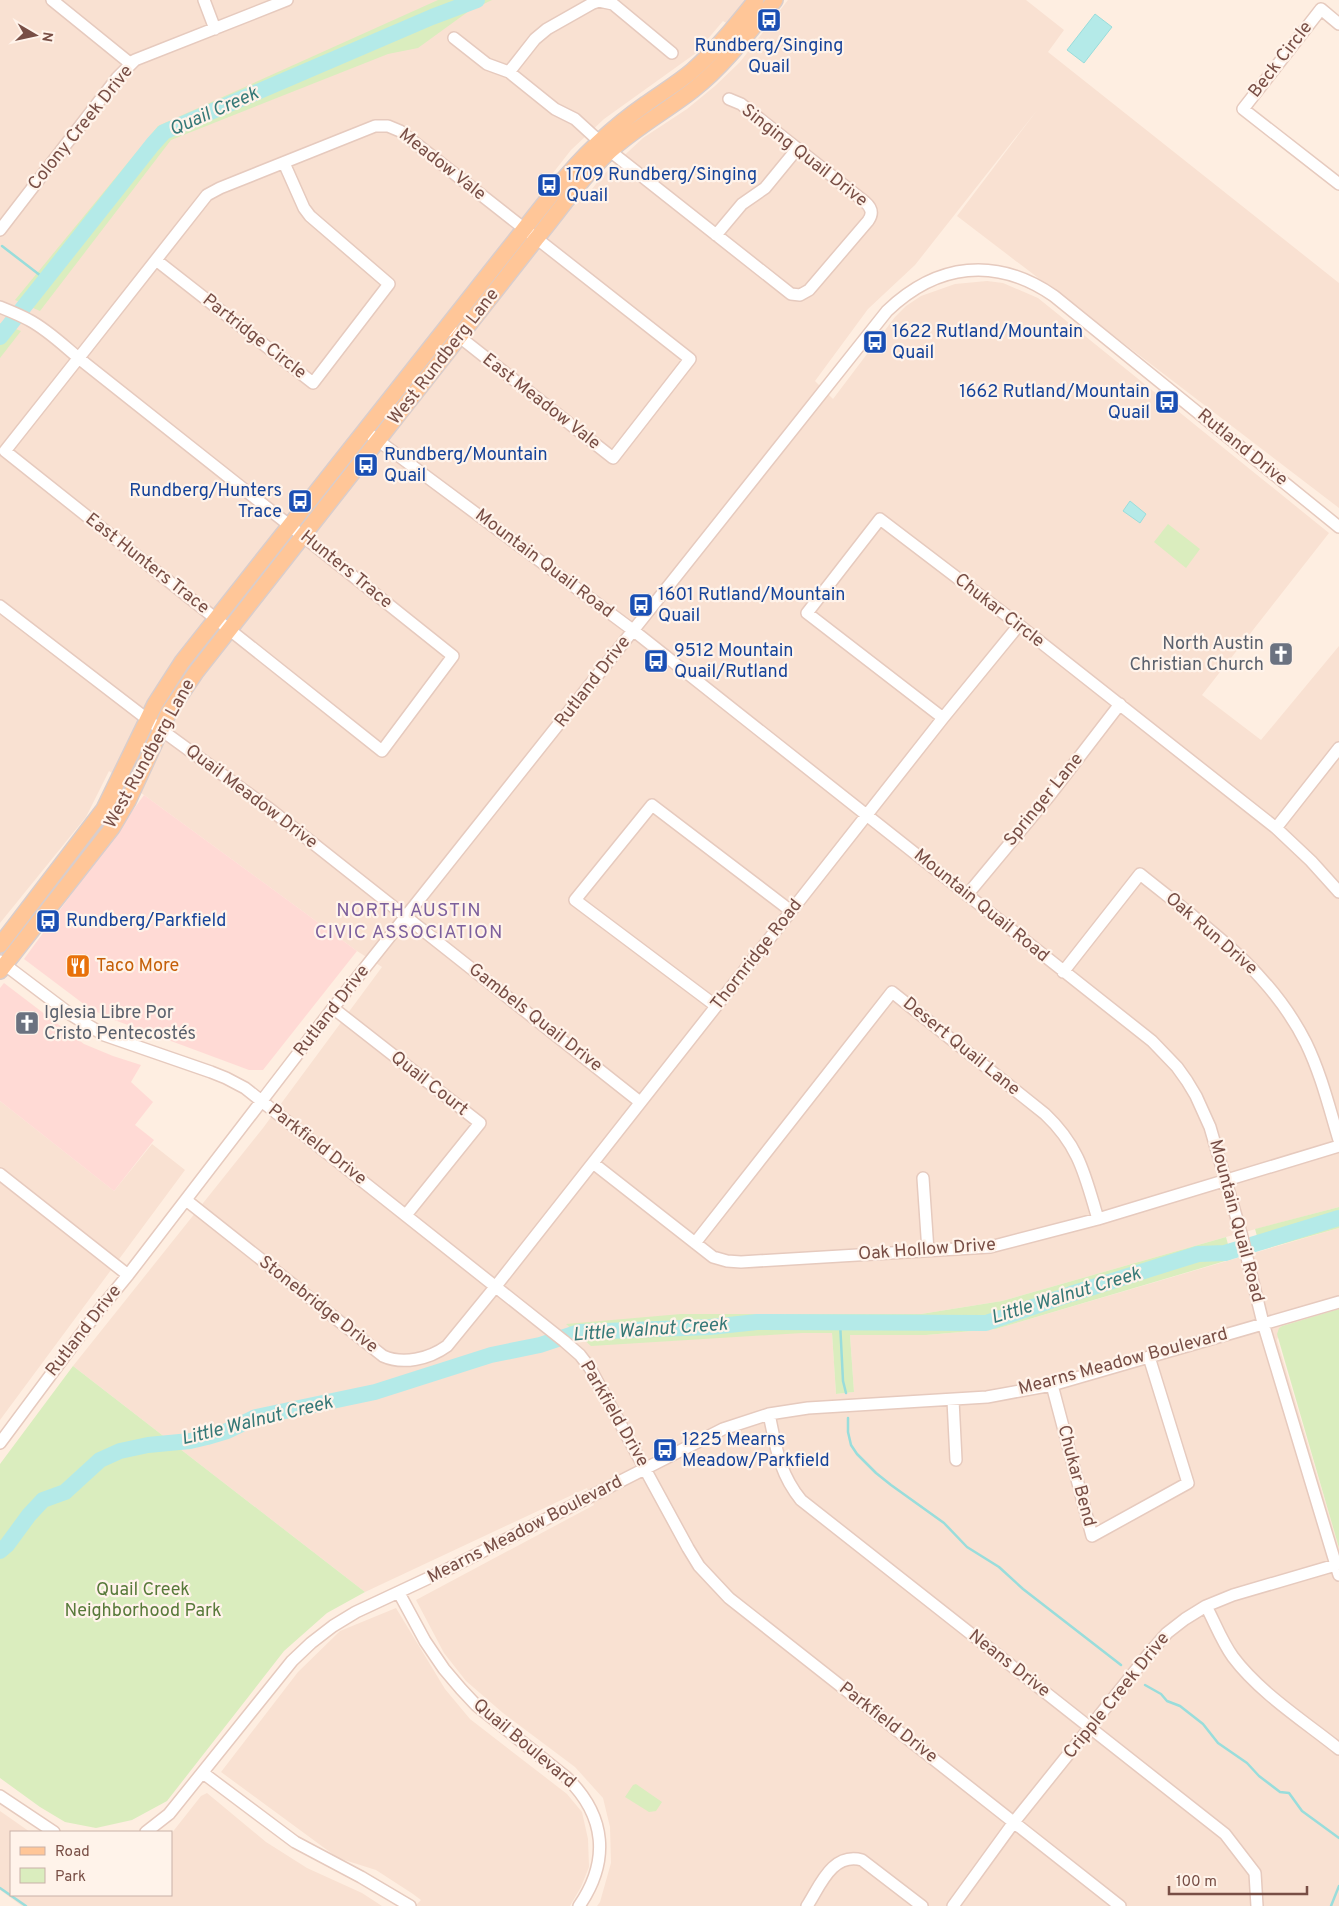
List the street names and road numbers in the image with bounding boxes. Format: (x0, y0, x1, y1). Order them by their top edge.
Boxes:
street label: Beck Circle (1244, 17, 1318, 103)
street label: Colony Creek Drive (23, 61, 139, 195)
street label: Singing Quail Drive (736, 99, 872, 213)
street label: Meadow Vale (394, 124, 490, 206)
street label: West Rundberg Lane (384, 284, 504, 430)
street label: Partridge Circle (197, 289, 311, 385)
street label: East Meadow Vale (477, 349, 605, 455)
street label: Rutland Drive (1192, 404, 1292, 492)
street label: Mountain Quail Road (470, 504, 618, 624)
street label: East Hunters Trace (80, 508, 214, 620)
street label: Hunters Trace (295, 526, 397, 614)
street label: Chukar Circle (949, 569, 1049, 653)
street label: Rutland Drive (550, 632, 636, 732)
street label: West Rundberg Lane (99, 675, 201, 833)
street label: Quail Meadow Drive (180, 740, 322, 854)
street label: Springer Lane (999, 749, 1089, 851)
street label: Mountain Quail Road (909, 844, 1053, 968)
street label: Oak Run Drive (1160, 888, 1262, 980)
street label: Thornridge Road (706, 895, 808, 1015)
street label: Gambels Quail Drive (463, 959, 607, 1077)
street label: Rutland Drive (289, 961, 375, 1061)
street label: Desert Quail Lane (898, 993, 1024, 1101)
street label: Quail Court (385, 1046, 473, 1122)
street label: Parkfield Drive (263, 1099, 371, 1191)
street label: Mountain Quail Road (1203, 1137, 1269, 1305)
street label: Oak Hollow Drive (857, 1234, 997, 1266)
street label: Stonebridge Drive (254, 1251, 382, 1359)
street label: Rutland Drive (41, 1281, 127, 1381)
street label: Mearns Meadow Boulevard (1016, 1323, 1230, 1401)
street label: Parkfield Drive (574, 1357, 654, 1471)
street label: Chukar Bend (1051, 1423, 1101, 1529)
street label: Mearns Meadow Boulevard (424, 1471, 626, 1589)
street label: Neans Drive (963, 1625, 1055, 1703)
street label: Cripple Creek Drive (1059, 1628, 1175, 1764)
street label: Parkfield Drive (834, 1677, 942, 1769)
street label: Quail Boulevard (468, 1694, 580, 1794)

